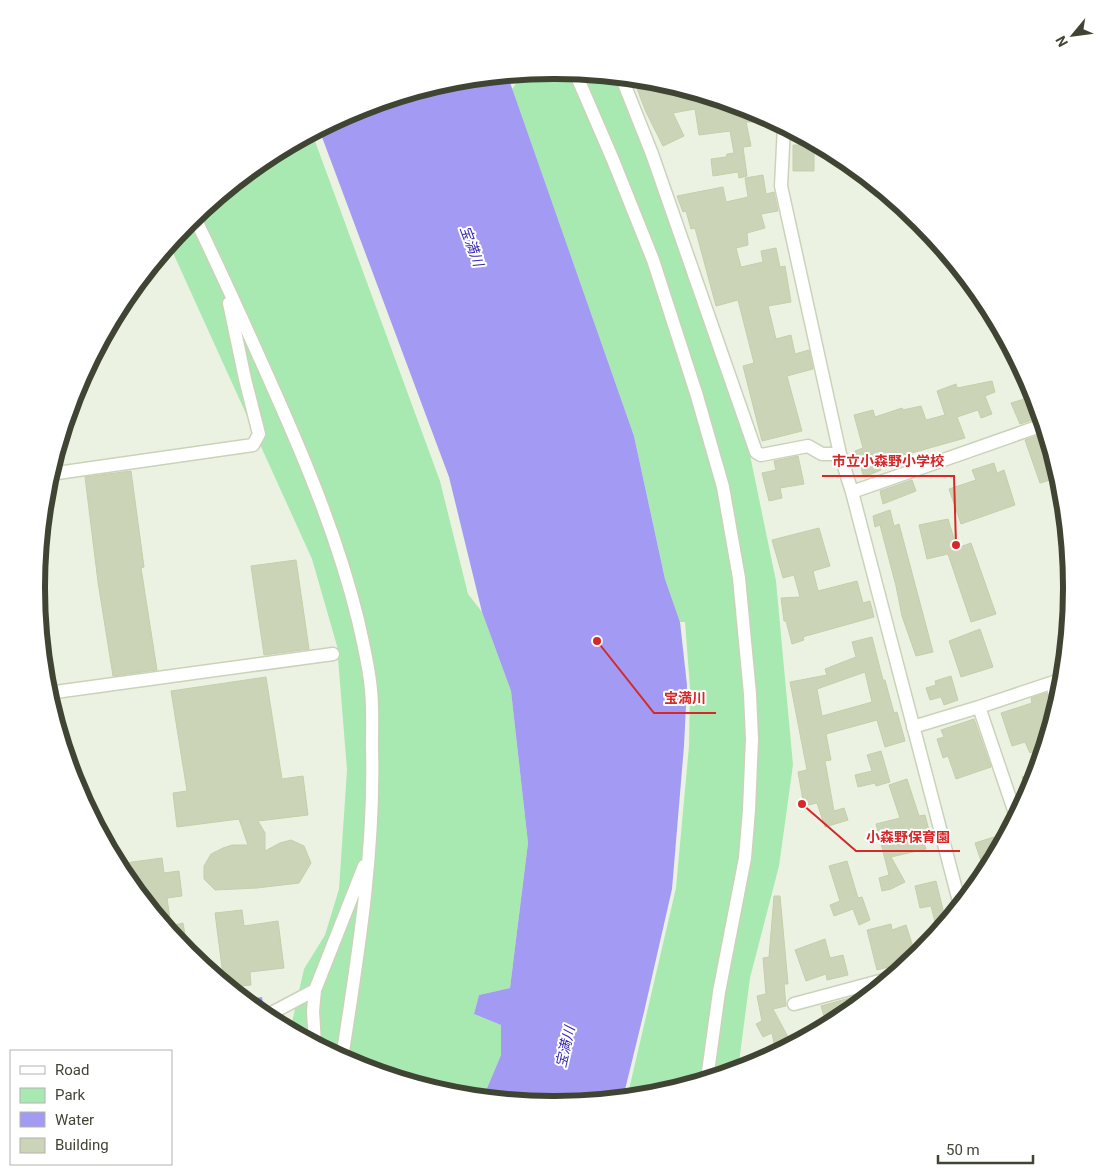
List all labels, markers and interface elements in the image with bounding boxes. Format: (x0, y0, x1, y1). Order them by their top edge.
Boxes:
north arrow (1048, 10, 1098, 60)
text: N (1052, 33, 1071, 50)
water label: 宝満川 (457, 224, 487, 270)
callout: 市立小森野小学校 (822, 447, 954, 476)
text: 市立小森野小学校 (832, 453, 944, 469)
callout: 宝満川 (654, 684, 716, 713)
text: 宝満川 (664, 690, 706, 706)
callout: 小森野保育園 (856, 822, 960, 851)
text: 小森野保育園 (866, 829, 950, 845)
water label: 宝満川 (552, 1023, 578, 1069)
legend (10, 1050, 172, 1165)
text: Road (55, 1061, 89, 1079)
text: Park (55, 1086, 86, 1104)
text: Water (55, 1111, 94, 1129)
scale bar (938, 1132, 1033, 1164)
text: Building (55, 1136, 109, 1154)
text: 50 m (946, 1141, 980, 1159)

